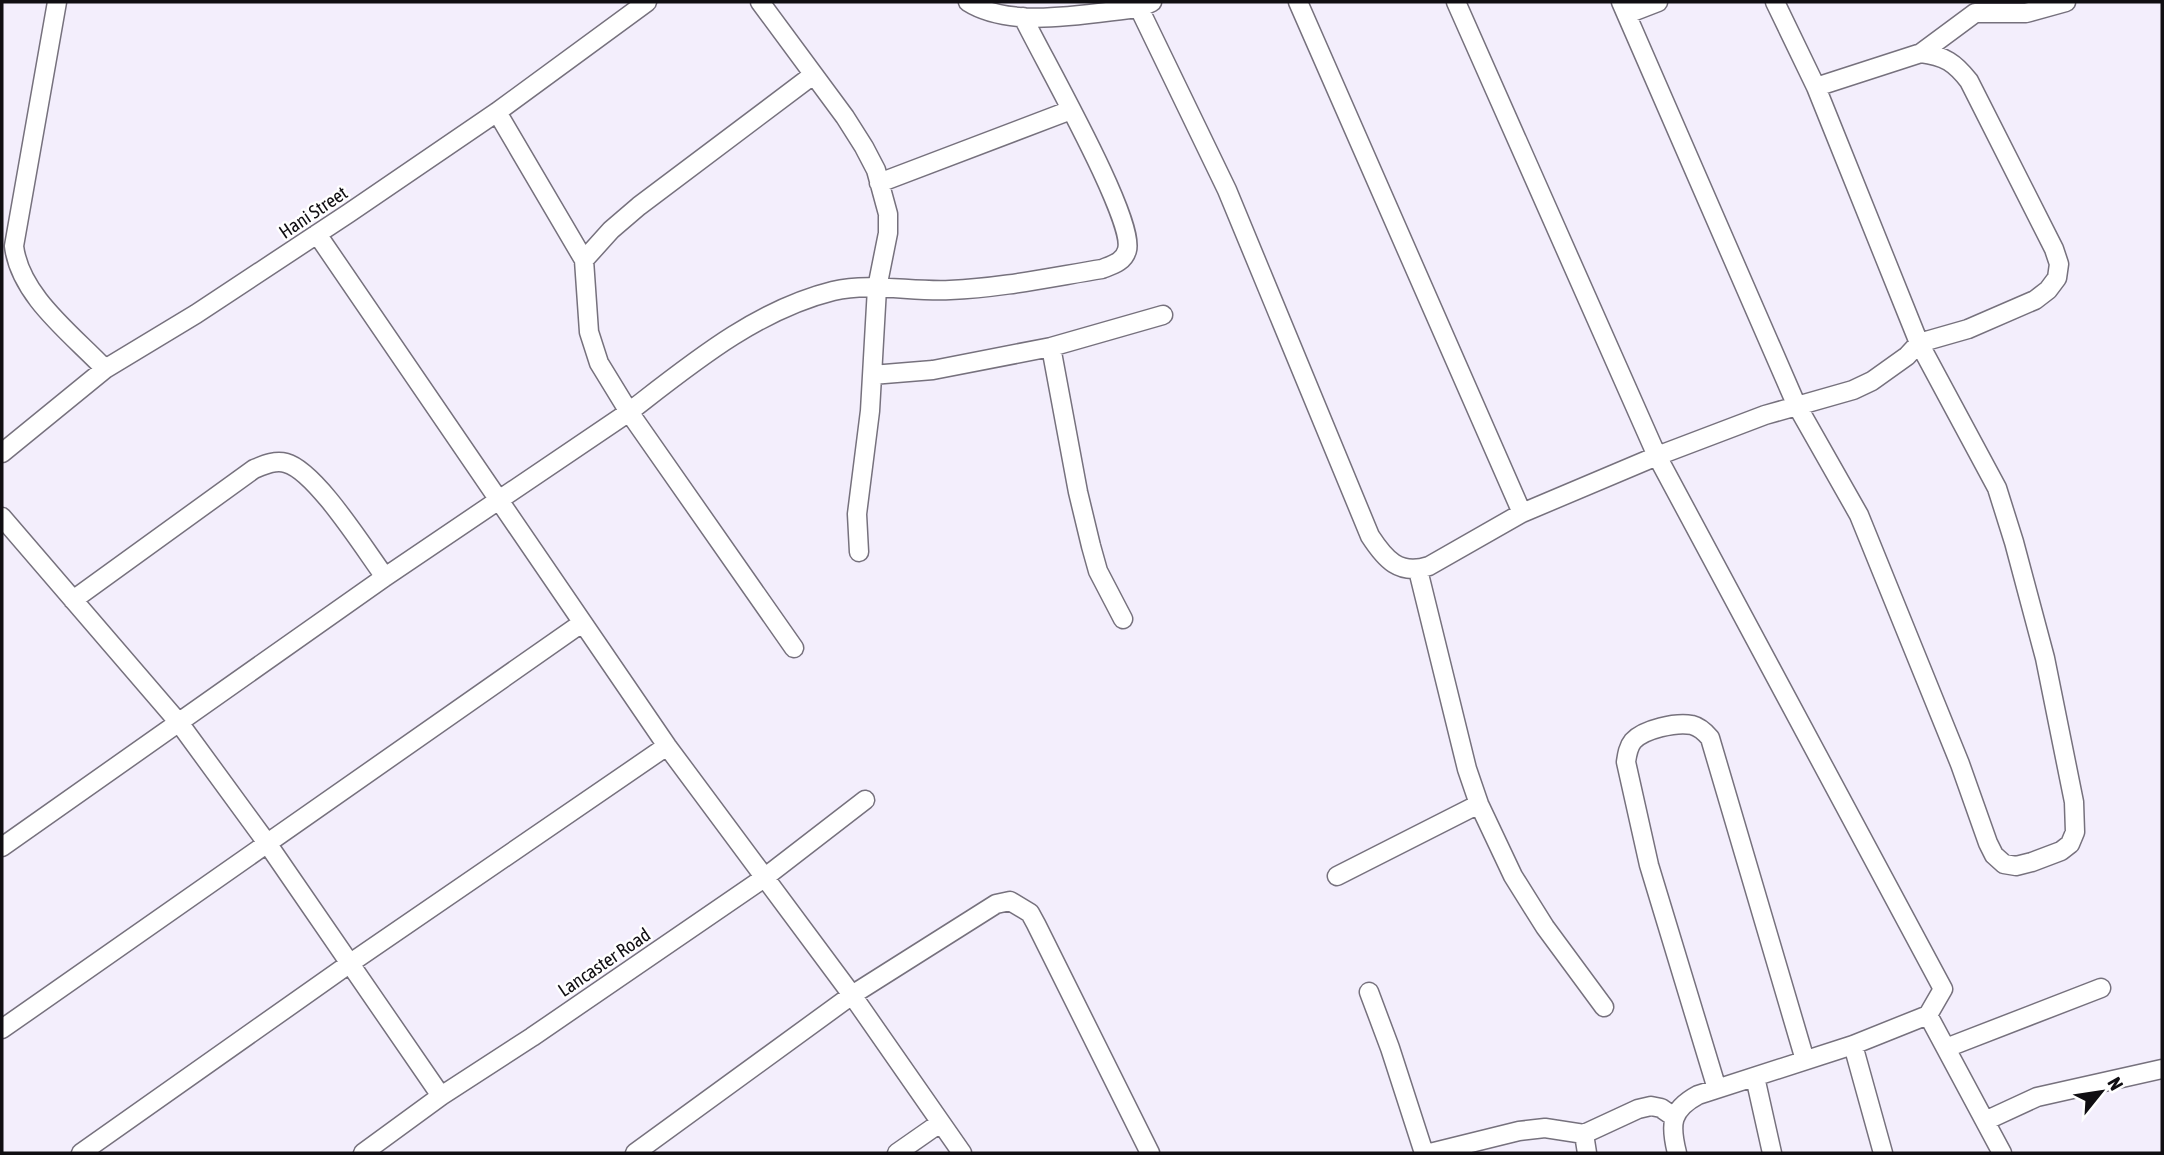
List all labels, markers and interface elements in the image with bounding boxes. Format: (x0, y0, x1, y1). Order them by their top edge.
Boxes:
street label: Hani Street (275, 181, 351, 243)
street label: Lancaster Road (554, 923, 654, 1001)
north arrow (2066, 1057, 2136, 1127)
text: N (2103, 1073, 2128, 1094)

